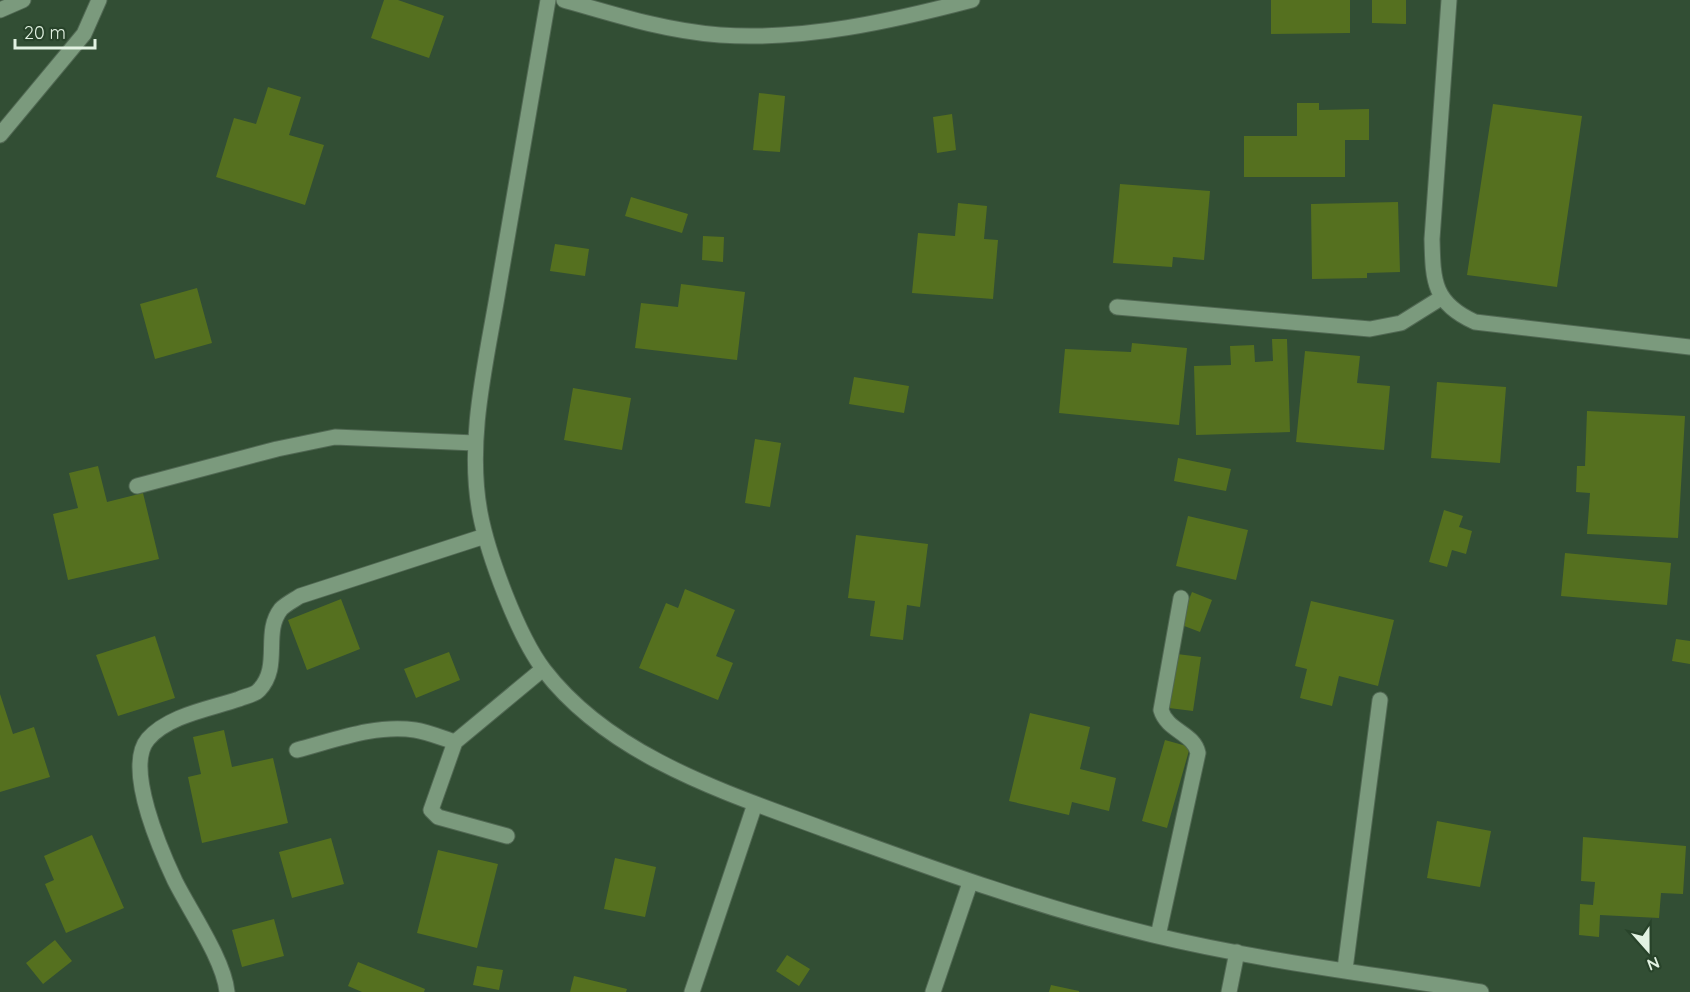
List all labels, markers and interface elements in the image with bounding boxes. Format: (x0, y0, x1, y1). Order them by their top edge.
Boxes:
scale bar (15, 12, 94, 50)
text: 20 m (24, 21, 66, 44)
north arrow (1618, 920, 1678, 980)
text: N (1644, 953, 1662, 975)

